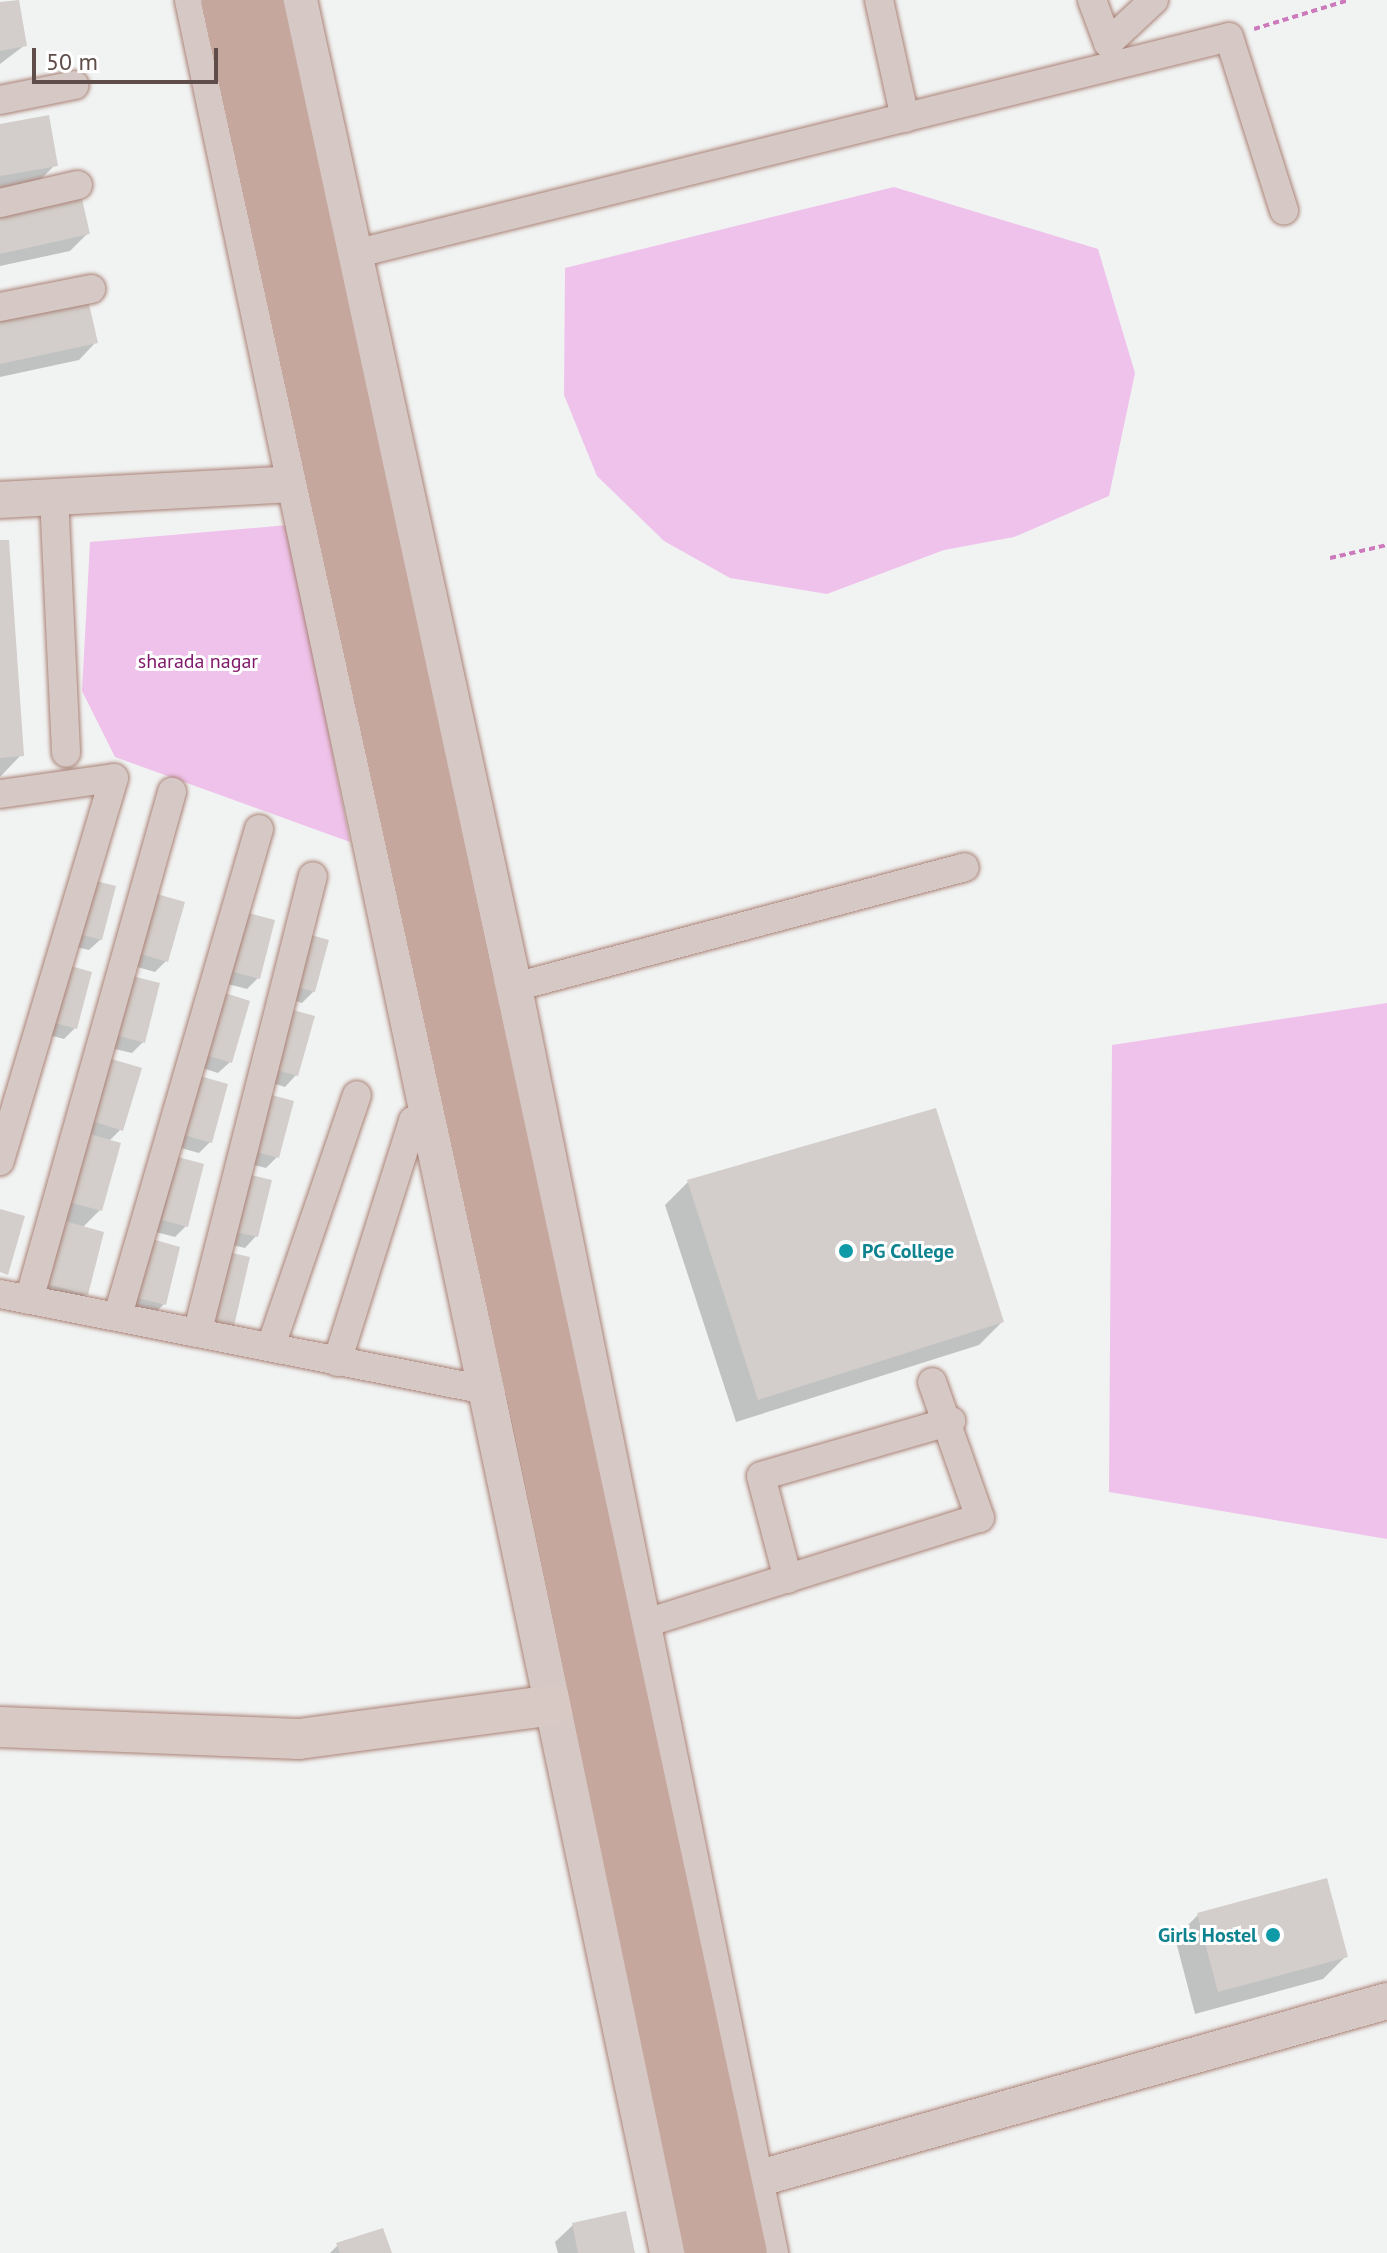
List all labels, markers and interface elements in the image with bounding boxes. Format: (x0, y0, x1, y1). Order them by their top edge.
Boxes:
scale bar (36, 32, 222, 82)
text: 50 m (46, 46, 98, 77)
park label: sharada nagar (138, 649, 258, 673)
place label: PG College (862, 1239, 954, 1263)
marker: PG College (837, 1242, 855, 1260)
place label: Girls Hostel (1158, 1923, 1257, 1947)
marker: Girls Hostel (1264, 1926, 1282, 1944)

